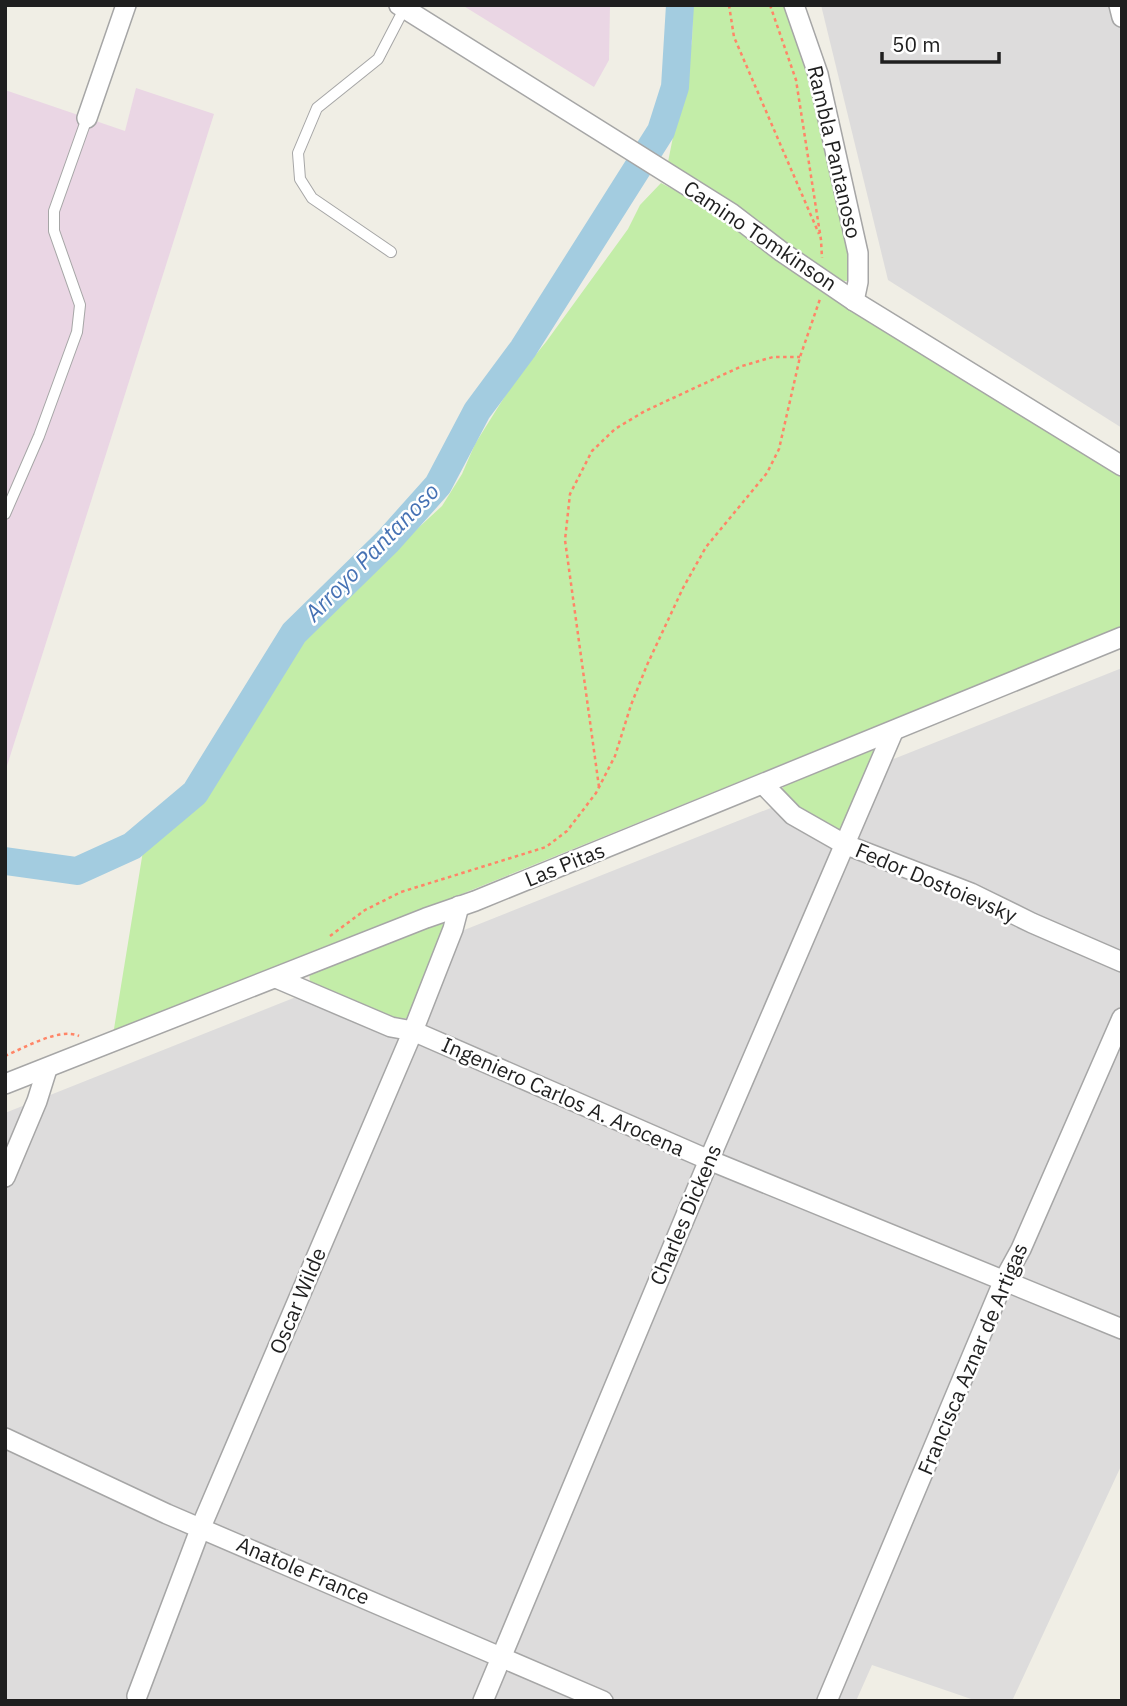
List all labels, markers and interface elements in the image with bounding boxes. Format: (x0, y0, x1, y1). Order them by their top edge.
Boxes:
scale bar (882, 21, 999, 65)
text: 50 m (892, 30, 941, 58)
street label: Rambla Pantanoso (801, 63, 868, 241)
street label: Camino Tomkinson (678, 173, 843, 297)
water label: Arroyo Pantanoso (297, 476, 445, 628)
street label: Las Pitas (521, 835, 609, 893)
street label: Fedor Dostoievsky (851, 835, 1022, 929)
street label: Ingeniero Carlos A. Arocena (438, 1030, 689, 1162)
street label: Charles Dickens (643, 1140, 727, 1289)
street label: Francisca Aznar de Artigas (911, 1238, 1034, 1479)
street label: Oscar Wilde (262, 1243, 332, 1358)
street label: Anatole France (233, 1529, 374, 1611)

